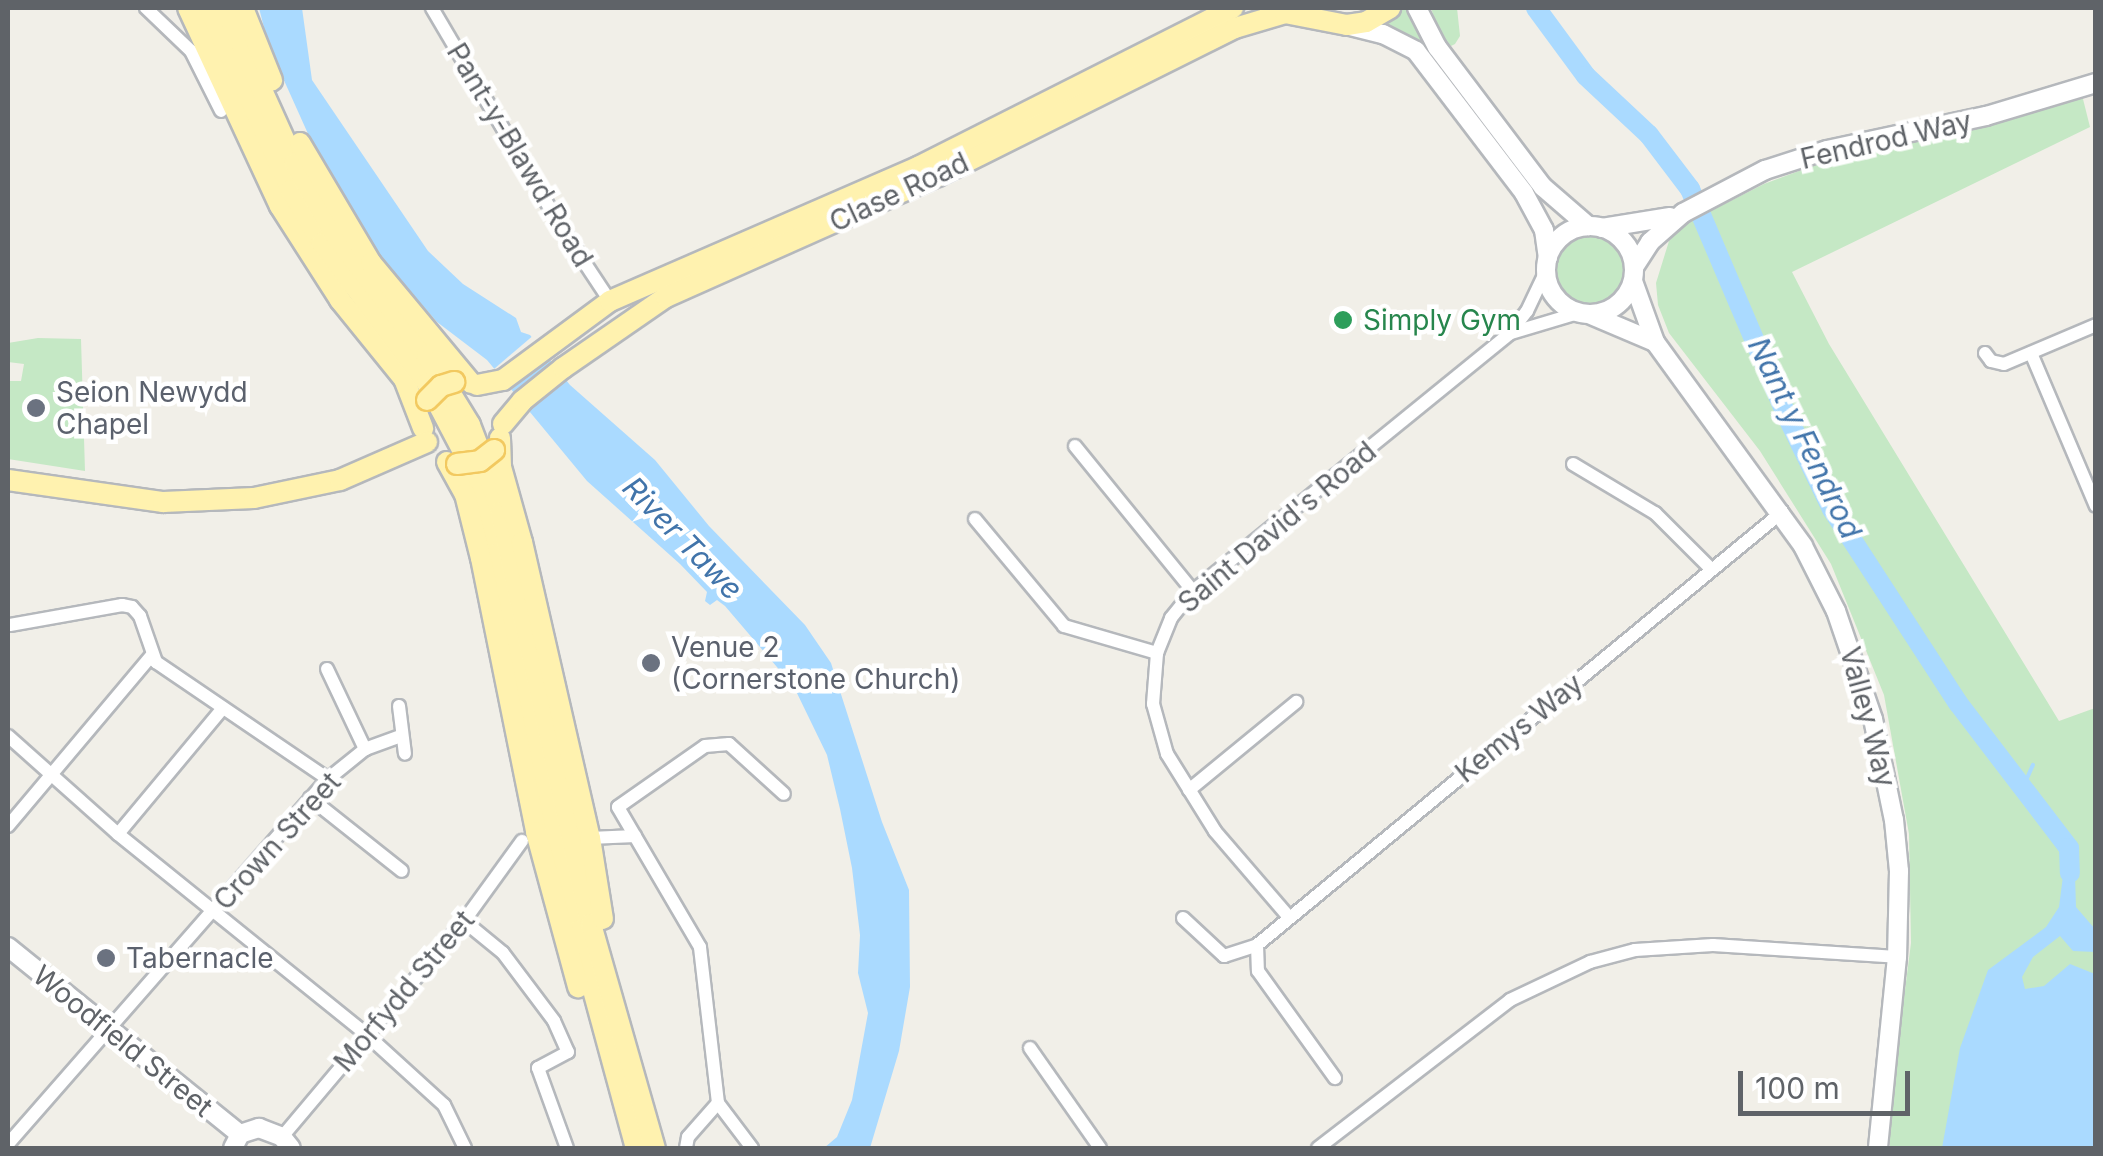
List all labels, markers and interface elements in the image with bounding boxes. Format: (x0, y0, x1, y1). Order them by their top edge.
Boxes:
street label: Pant-y-Blawd Road (440, 37, 600, 273)
street label: Fendrod Way (1797, 104, 1975, 176)
street label: Clase Road (824, 145, 974, 239)
place label: Simply Gym (1363, 303, 1521, 337)
marker: Simply Gym (1332, 309, 1354, 331)
water label: Nant y Fendrod (1741, 331, 1869, 545)
place label: Seion Newydd Chapel (56, 375, 248, 441)
marker: Seion Newydd Chapel (25, 397, 47, 419)
street label: Saint David's Road (1171, 434, 1383, 620)
water label: River Tawe (616, 469, 750, 607)
place label: Venue 2 (Cornerstone Church) (671, 630, 960, 696)
street label: Valley Way (1833, 643, 1903, 791)
marker: Venue 2 (Cornerstone Church) (640, 652, 662, 674)
street label: Kemys Way (1449, 667, 1589, 789)
street label: Crown Street (207, 765, 347, 917)
street label: Morfydd Street (327, 904, 481, 1078)
place label: Tabernacle (126, 941, 274, 975)
marker: Tabernacle (95, 947, 117, 969)
street label: Woodfield Street (26, 958, 220, 1124)
scale bar (1743, 1051, 1916, 1113)
text: 100 m (1755, 1070, 1840, 1106)

